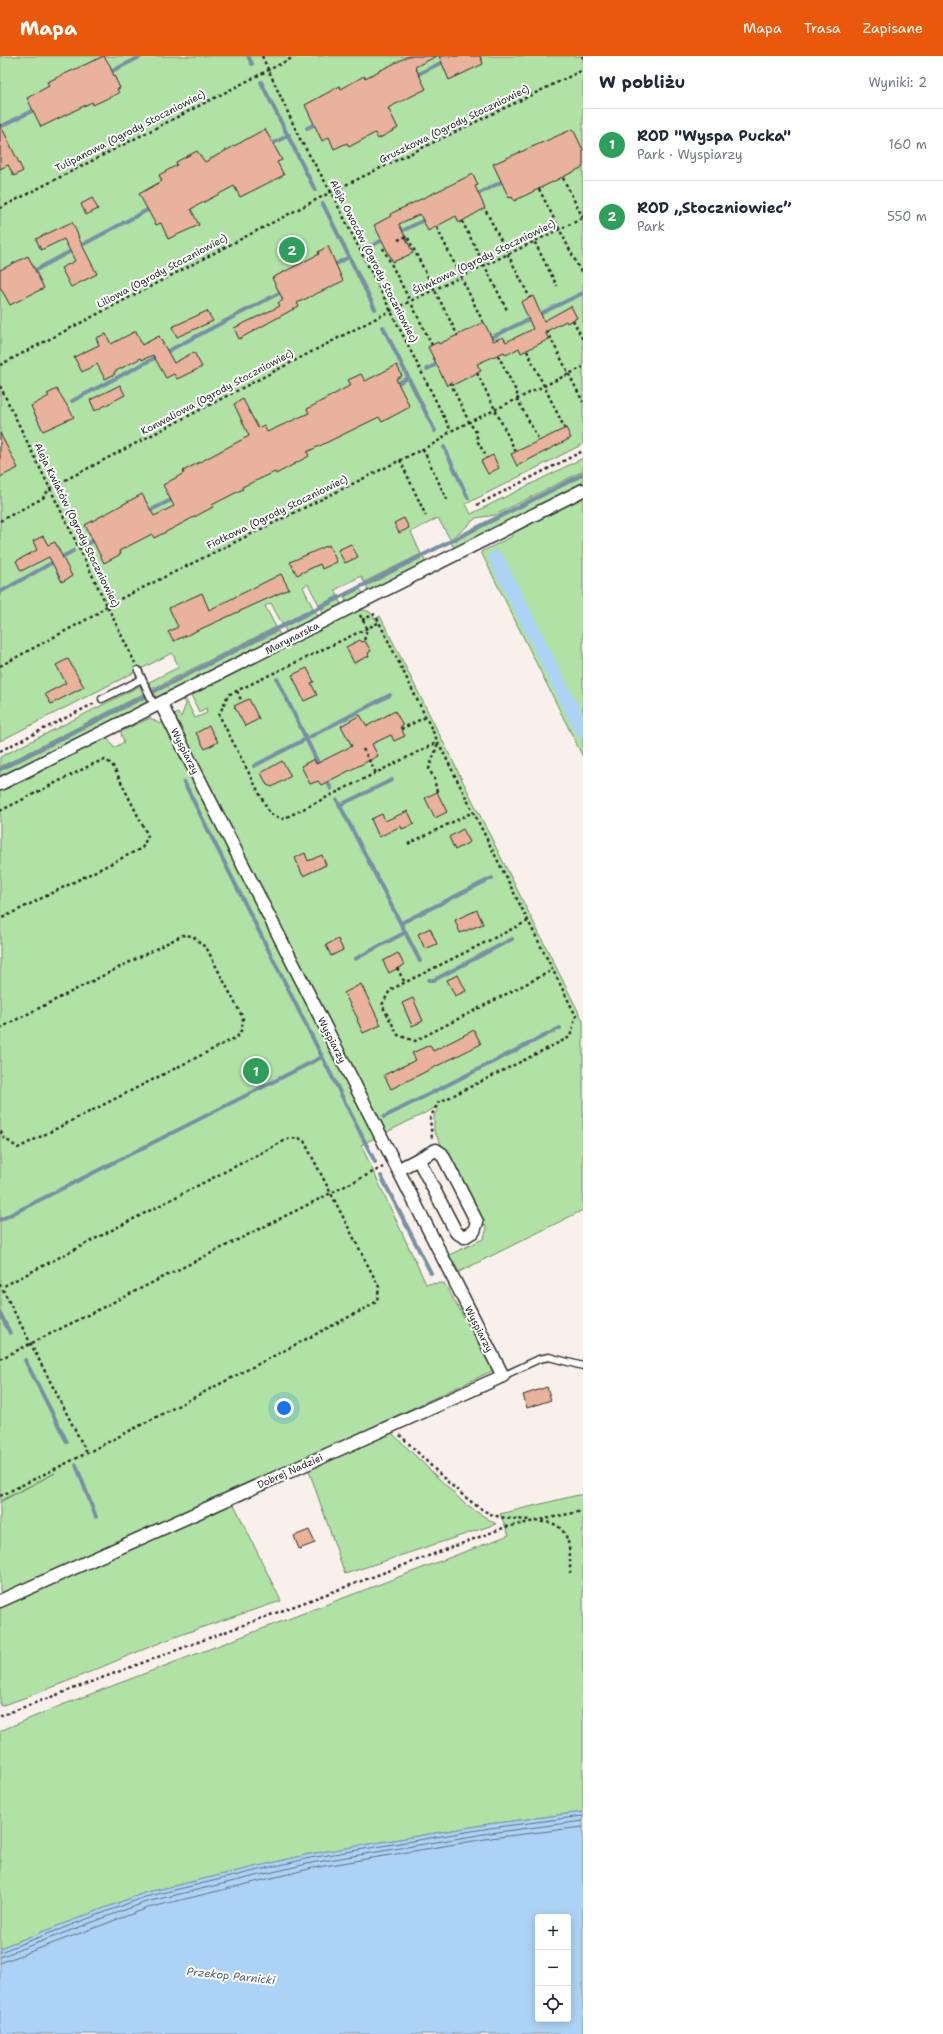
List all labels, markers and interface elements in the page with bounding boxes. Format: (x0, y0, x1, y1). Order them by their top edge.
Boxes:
text: Mapa (20, 16, 77, 41)
text: Mapa (743, 19, 782, 37)
text: Trasa (804, 19, 841, 37)
text: Zapisane (863, 19, 923, 37)
text: W pobliżu (599, 71, 685, 93)
text: Wyniki: 2 (868, 74, 927, 91)
street label: Gruszkowa (Ogrody Stoczniowiec) (377, 82, 531, 166)
street label: Tulipanowa (Ogrody Stoczniowiec) (53, 87, 207, 175)
text: ROD "Wyspa Pucka" (637, 126, 791, 146)
text: 1 (609, 136, 615, 153)
text: 160 m (889, 136, 927, 153)
text: Park · Wyspiarzy (637, 146, 742, 163)
street label: Aleja Owoców (Ogrody Stoczniowiec) (327, 178, 421, 344)
text: ROD „Stoczniowiec” (637, 198, 791, 218)
text: 2 (607, 208, 617, 225)
text: 550 m (887, 208, 927, 225)
street label: Śliwkowa (Ogrody Stoczniowiec) (410, 217, 558, 297)
text: Park (637, 218, 665, 235)
street label: Liliowa (Ogrody Stoczniowiec) (95, 231, 229, 311)
pin: 2 (279, 235, 305, 265)
street label: Konwaliowa (Ogrody Stoczniowiec) (139, 346, 295, 438)
street label: Aleja Kwiatów (Ogrody Stoczniowiec) (31, 441, 123, 609)
street label: Fiołkowa (Ogrody Stoczniowiec) (204, 472, 350, 552)
street label: Marynarska (263, 619, 322, 657)
street label: Wyspiarzy (168, 726, 202, 776)
street label: Wyspiarzy (315, 1015, 349, 1065)
pin: 1 (243, 1056, 269, 1086)
street label: Wyspiarzy (462, 1304, 496, 1354)
your location (274, 1398, 294, 1418)
street label: Dobrej Nadziei (255, 1451, 325, 1491)
map controls (535, 1914, 571, 2022)
button: + (535, 1914, 571, 1950)
button: − (535, 1950, 571, 1986)
water label: Przekop Parnicki (186, 1964, 277, 1988)
button: locate (535, 1986, 571, 2022)

